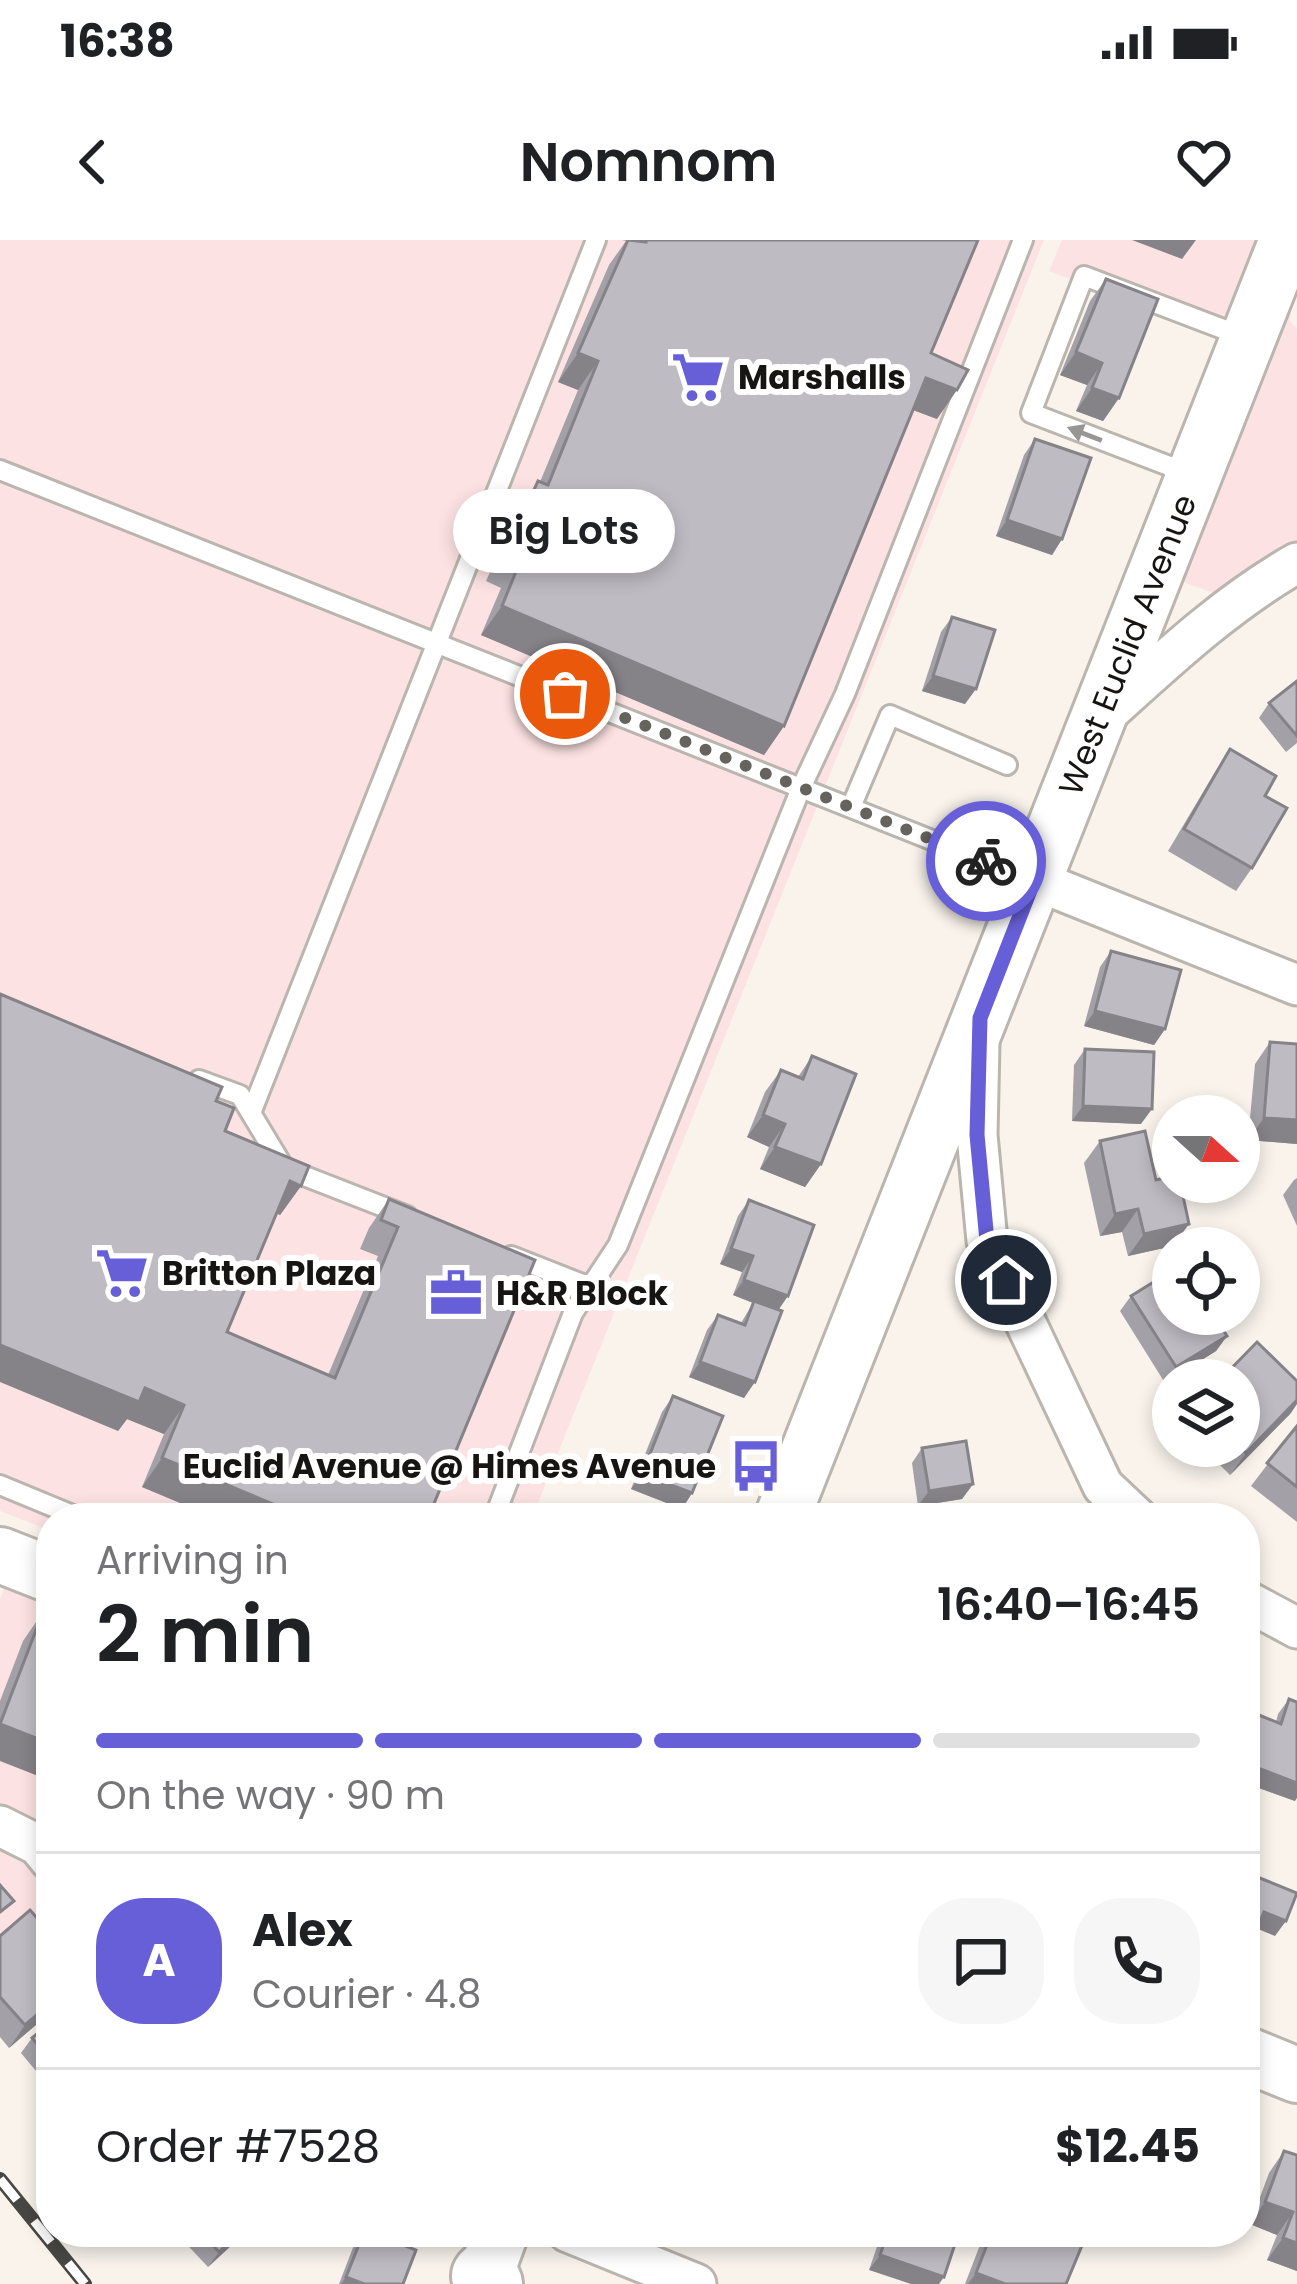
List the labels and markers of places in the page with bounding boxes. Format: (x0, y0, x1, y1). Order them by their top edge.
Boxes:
supermarket icon: Marshalls (669, 348, 727, 406)
place label: Marshalls (738, 354, 906, 401)
callout: Big Lots (454, 490, 676, 574)
pin (514, 643, 616, 745)
pin (955, 1229, 1057, 1331)
supermarket icon: Britton Plaza (93, 1244, 151, 1302)
place label: Britton Plaza (162, 1250, 376, 1297)
office icon: H&R Block (427, 1264, 485, 1322)
place label: H&R Block (496, 1270, 668, 1317)
bus stop icon: Euclid Avenue @ Himes Avenue (727, 1437, 785, 1495)
place label: Euclid Avenue @ Himes Avenue (183, 1443, 716, 1490)

